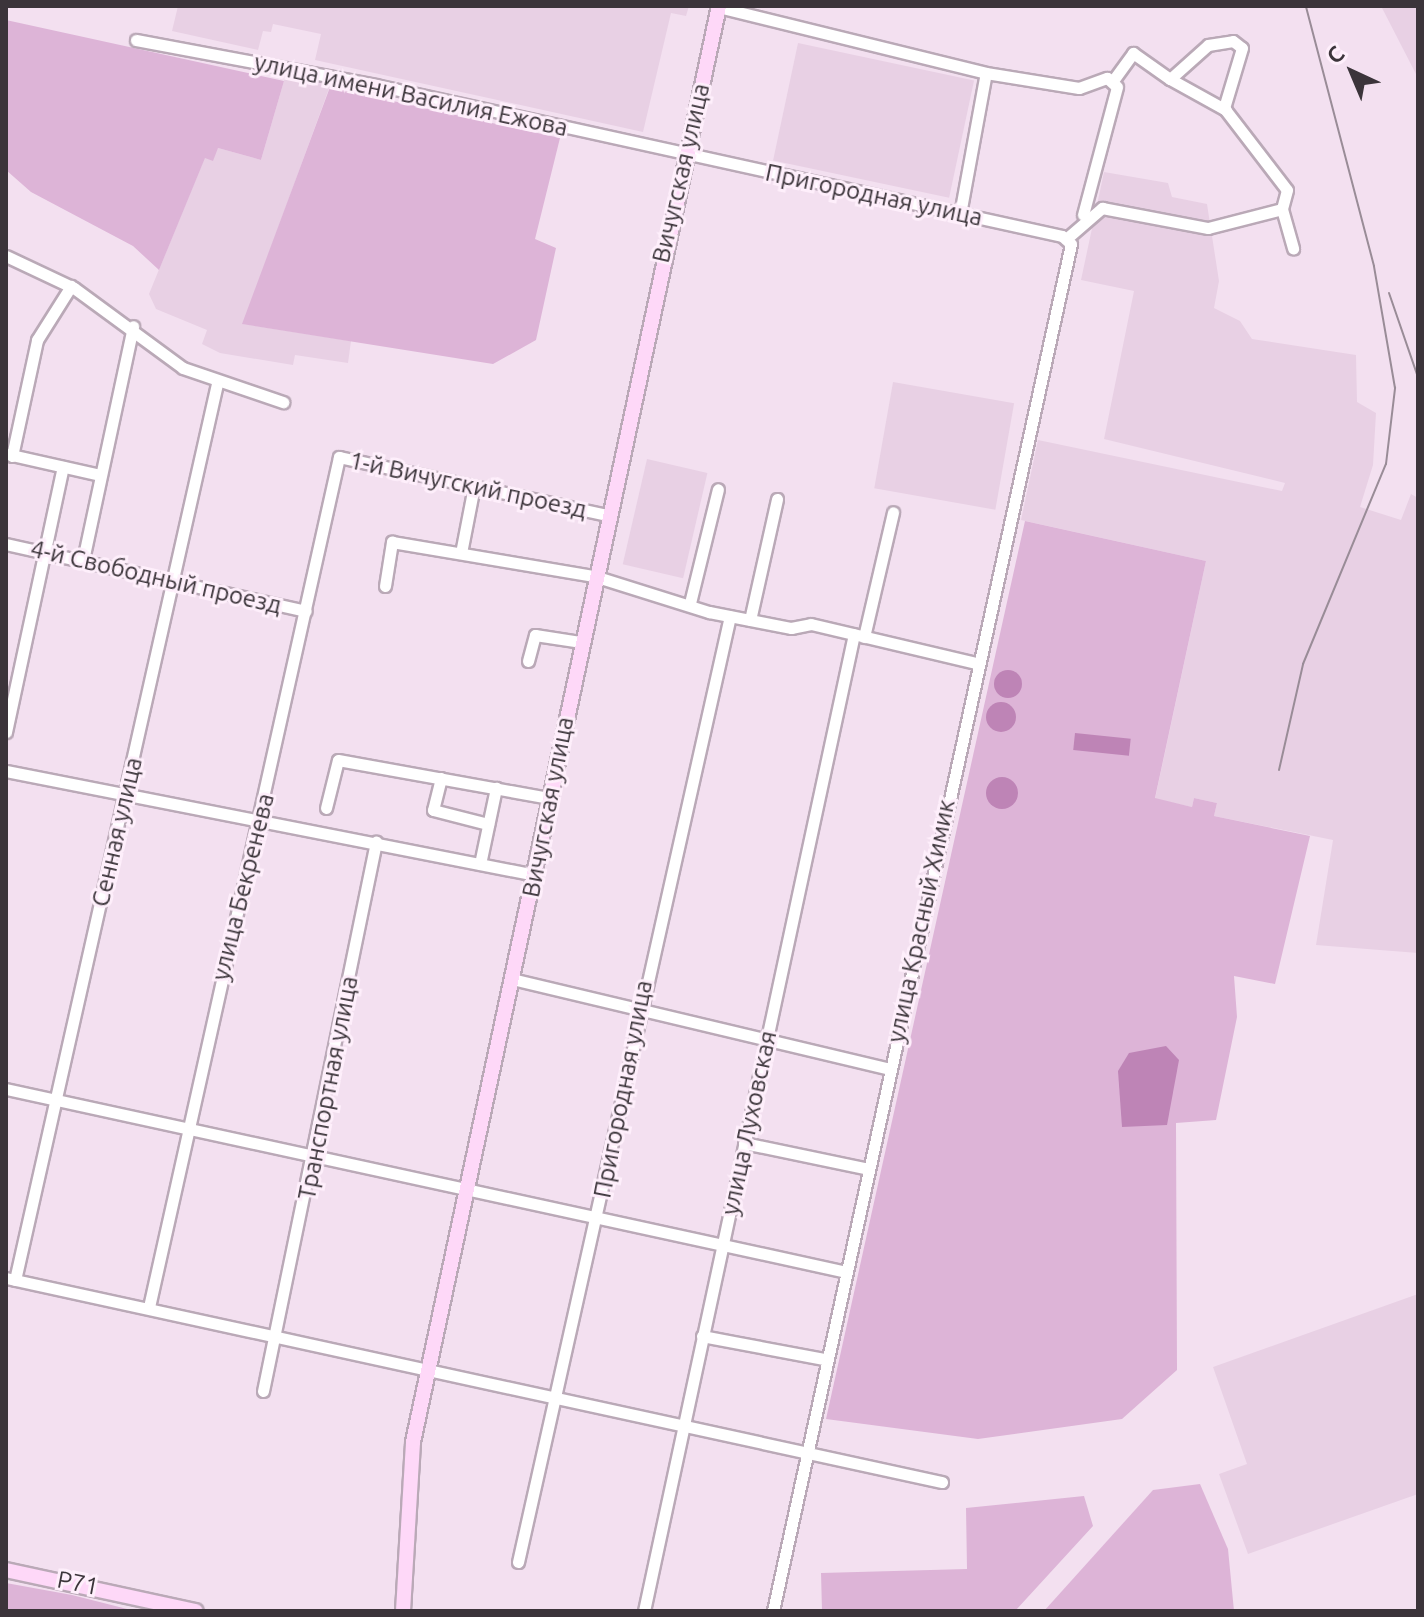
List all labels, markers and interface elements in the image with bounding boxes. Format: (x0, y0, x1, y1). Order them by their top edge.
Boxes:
north arrow (1312, 32, 1392, 112)
text: С (1321, 41, 1349, 68)
street label: улица имени Василия Ежова (252, 48, 570, 142)
street label: Вичугская улица (646, 81, 716, 265)
street label: Пригородная улица (763, 158, 985, 232)
street label: 1-й Вичугский проезд (347, 446, 589, 524)
street label: 4-й Свободный проезд (28, 534, 284, 620)
street label: Вичугская улица (516, 714, 580, 900)
street label: Сенная улица (86, 755, 148, 909)
street label: улица Бекренева (206, 791, 280, 983)
street label: улица Красный Химик (881, 797, 961, 1045)
street label: Транспортная улица (292, 974, 364, 1202)
street label: Пригородная улица (588, 978, 658, 1200)
street label: улица Луховская (715, 1028, 783, 1218)
street label: Р71 (55, 1565, 101, 1601)

